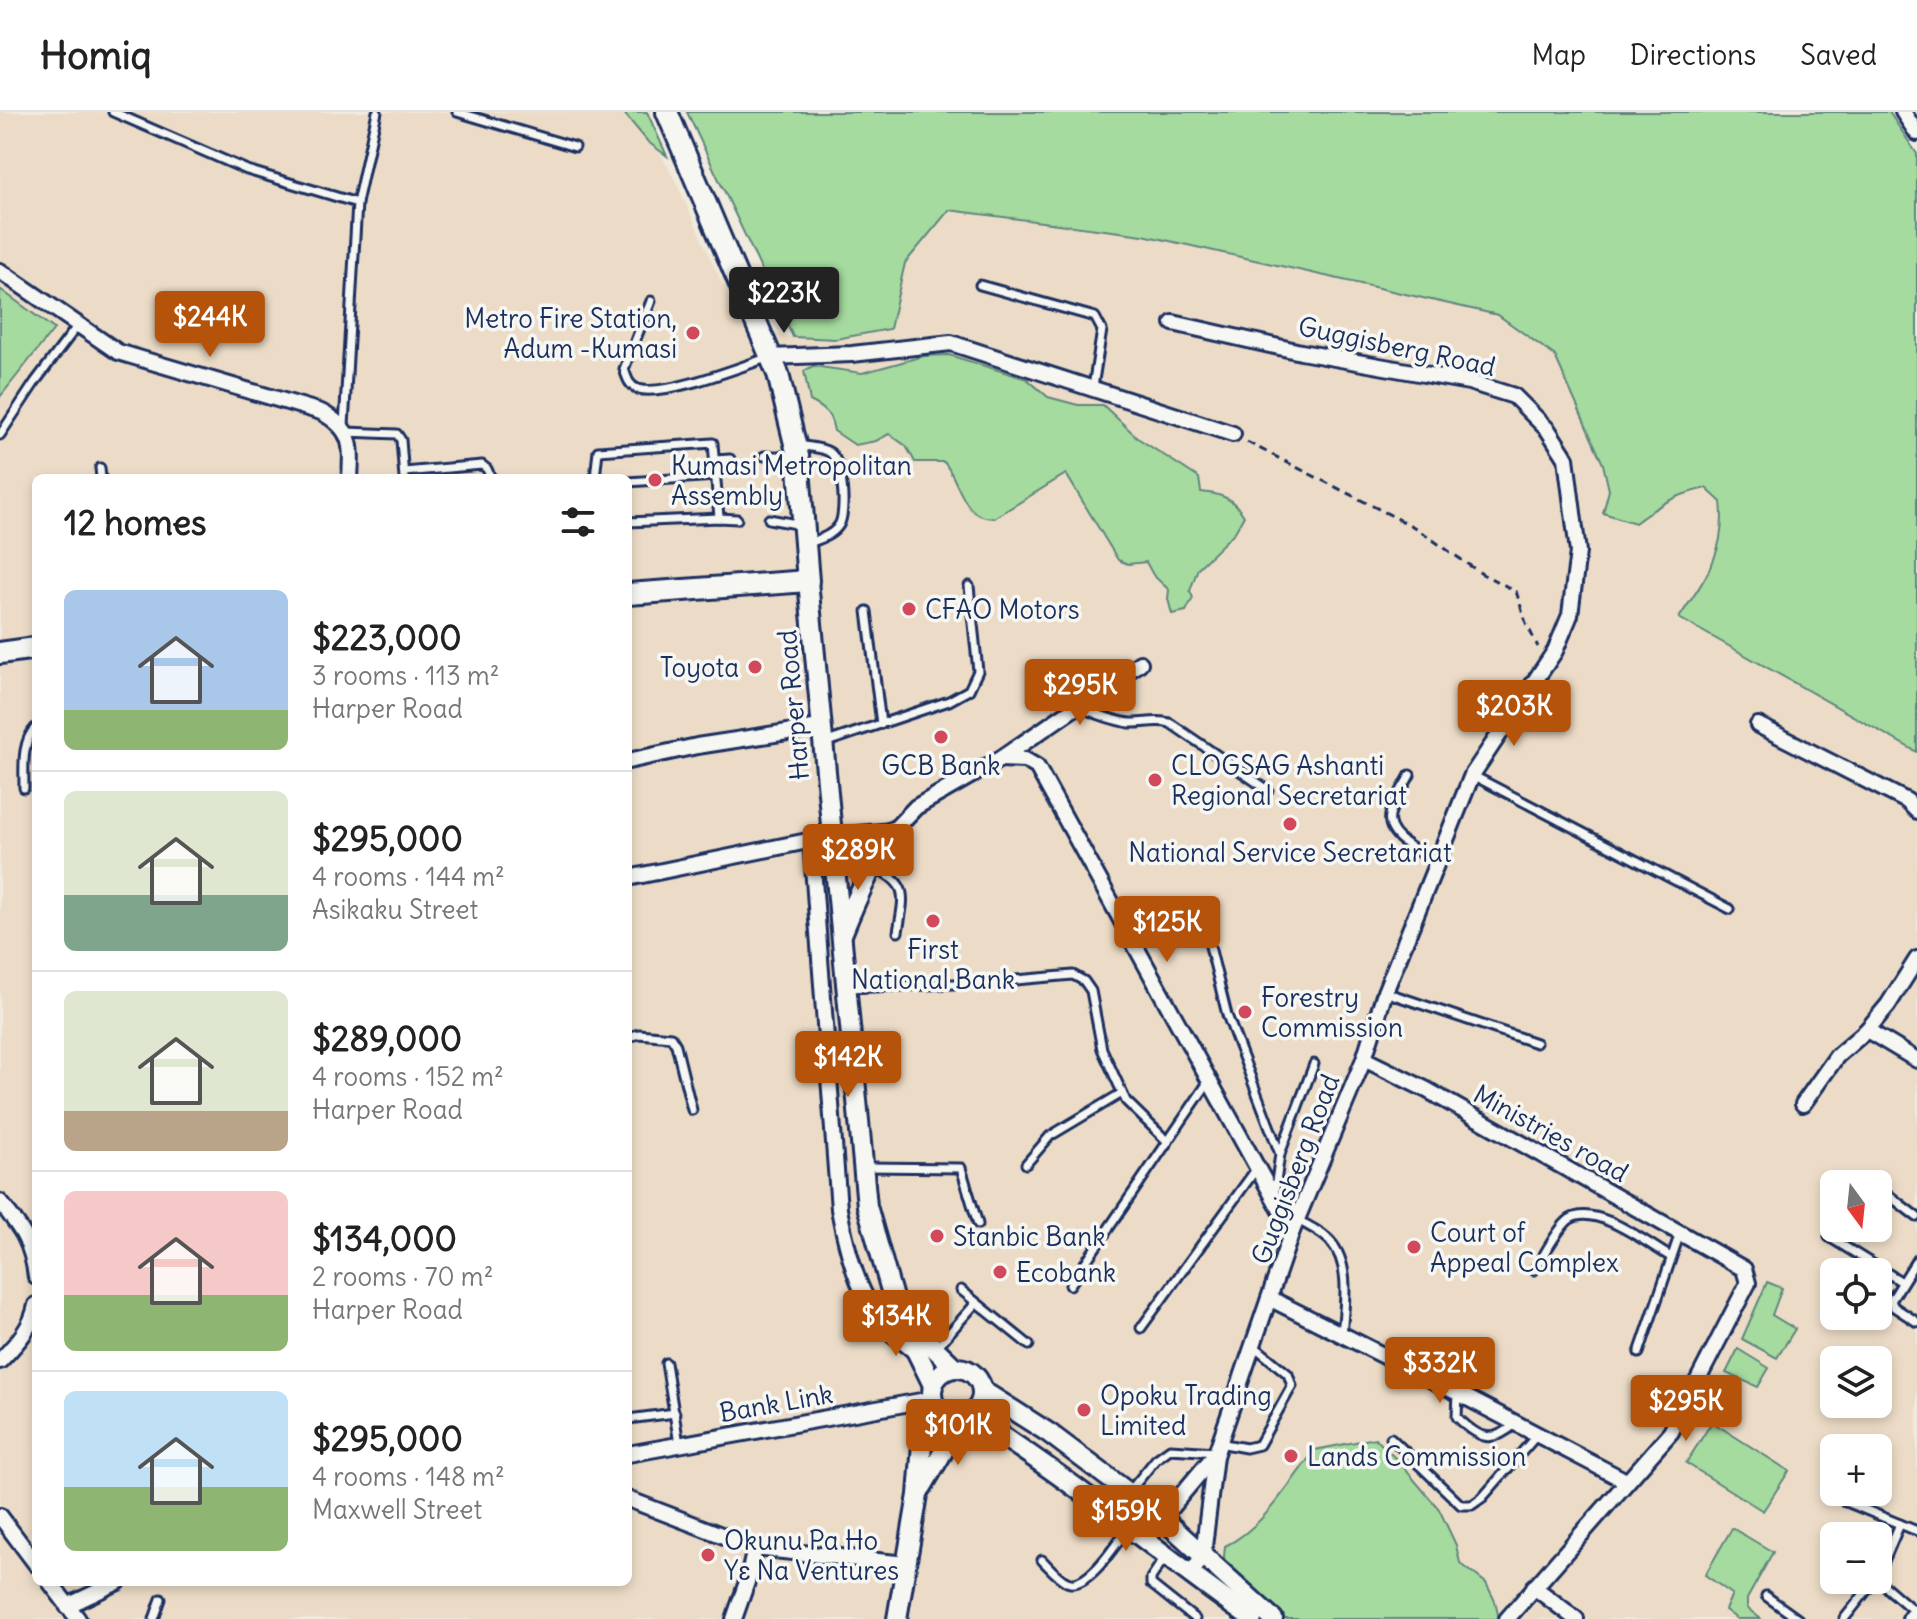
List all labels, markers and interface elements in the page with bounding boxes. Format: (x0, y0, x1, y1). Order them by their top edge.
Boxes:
text: Homiq (40, 32, 152, 79)
text: Map (1531, 37, 1586, 73)
text: Directions (1630, 37, 1756, 73)
text: Saved (1800, 37, 1877, 73)
pin: $223K (728, 267, 840, 335)
text: $223K (747, 276, 821, 309)
pin: $244K (154, 291, 266, 359)
text: $244K (173, 300, 247, 333)
place label: Metro Fire Station, Adum -Kumasi (464, 302, 677, 365)
street label: Guggisberg Road (1295, 309, 1499, 383)
marker: Metro Fire Station, Adum -Kumasi (684, 324, 702, 342)
place label: Kumasi Metropolitan Assembly (671, 449, 912, 512)
marker: Kumasi Metropolitan Assembly (646, 471, 664, 489)
icon: filters (556, 500, 600, 544)
text: 12 homes (64, 501, 207, 544)
place label: CFAO Motors (925, 593, 1080, 626)
marker: CFAO Motors (900, 600, 918, 618)
text: $223,000 (312, 616, 462, 659)
icon: home (128, 622, 224, 718)
street label: Harper Road (770, 628, 816, 782)
place label: Toyota (660, 651, 739, 684)
marker: Toyota (746, 658, 764, 676)
text: 3 rooms · 113 m² (312, 659, 499, 692)
pin: $295K (1024, 659, 1136, 727)
text: $295K (1043, 668, 1117, 701)
pin: $203K (1458, 680, 1570, 748)
text: $203K (1476, 689, 1552, 722)
text: Harper Road (312, 692, 463, 725)
marker: GCB Bank (932, 728, 950, 746)
place label: GCB Bank (881, 749, 1001, 782)
place label: CLOGSAG Ashanti Regional Secretariat (1171, 749, 1407, 812)
marker: CLOGSAG Ashanti Regional Secretariat (1146, 771, 1164, 789)
marker: National Service Secretariat (1281, 815, 1299, 833)
text: $295,000 (312, 817, 463, 860)
icon: home (128, 823, 224, 919)
pin: $289K (802, 824, 914, 892)
text: $289K (821, 833, 895, 866)
place label: National Service Secretariat (1128, 836, 1452, 869)
text: 4 rooms · 144 m² (312, 860, 505, 893)
text: Asikaku Street (312, 893, 478, 926)
pin: $125K (1111, 896, 1223, 964)
text: $125K (1132, 905, 1202, 938)
marker: First National Bank (924, 912, 942, 930)
place label: First National Bank (851, 933, 1015, 996)
place label: Forestry Commission (1261, 981, 1403, 1044)
marker: Forestry Commission (1236, 1003, 1254, 1021)
text: $289,000 (312, 1017, 462, 1060)
icon: home (128, 1023, 224, 1119)
pin: $142K (792, 1031, 904, 1099)
text: $142K (813, 1040, 883, 1073)
text: 4 rooms · 152 m² (312, 1060, 504, 1093)
street label: Guggisberg Road (1244, 1069, 1346, 1269)
street label: Ministries road (1468, 1077, 1634, 1189)
text: Harper Road (312, 1093, 463, 1126)
north arrow (1820, 1170, 1892, 1242)
map controls (1820, 1170, 1892, 1594)
place label: Court of Appeal Complex (1430, 1216, 1619, 1279)
text: $134,000 (312, 1217, 457, 1260)
place label: Stanbic Bank (953, 1220, 1105, 1253)
icon: home (128, 1223, 224, 1319)
marker: Stanbic Bank (928, 1227, 946, 1245)
marker: Court of Appeal Complex (1405, 1238, 1423, 1256)
place label: Ecobank (1016, 1256, 1116, 1289)
button: locate (1820, 1258, 1892, 1330)
text: 2 rooms · 70 m² (312, 1260, 493, 1293)
marker: Ecobank (991, 1263, 1009, 1281)
pin: $134K (840, 1290, 952, 1358)
text: Harper Road (312, 1293, 463, 1326)
text: $134K (861, 1299, 931, 1332)
pin: $332K (1384, 1337, 1496, 1405)
text: $332K (1403, 1346, 1477, 1379)
button: layers (1820, 1346, 1892, 1418)
pin: $295K (1630, 1375, 1742, 1443)
street label: Bank Link (717, 1377, 835, 1429)
place label: Opoku Trading Limited (1100, 1379, 1272, 1442)
text: $295K (1649, 1384, 1723, 1417)
pin: $101K (902, 1399, 1014, 1467)
marker: Opoku Trading Limited (1075, 1401, 1093, 1419)
text: $101K (924, 1408, 992, 1441)
text: $295,000 (312, 1417, 463, 1460)
icon: home (128, 1423, 224, 1519)
button: + (1820, 1434, 1892, 1506)
place label: Lands Commission (1307, 1440, 1526, 1473)
marker: Lands Commission (1282, 1447, 1300, 1465)
text: 4 rooms · 148 m² (312, 1460, 505, 1493)
pin: $159K (1070, 1485, 1182, 1553)
text: Maxwell Street (312, 1493, 482, 1526)
text: $159K (1091, 1494, 1161, 1527)
button: − (1820, 1522, 1892, 1594)
place label: Okunu Pa Ho Yɛ Na Ventures (724, 1524, 899, 1587)
marker: Okunu Pa Ho Yɛ Na Ventures (699, 1546, 717, 1564)

